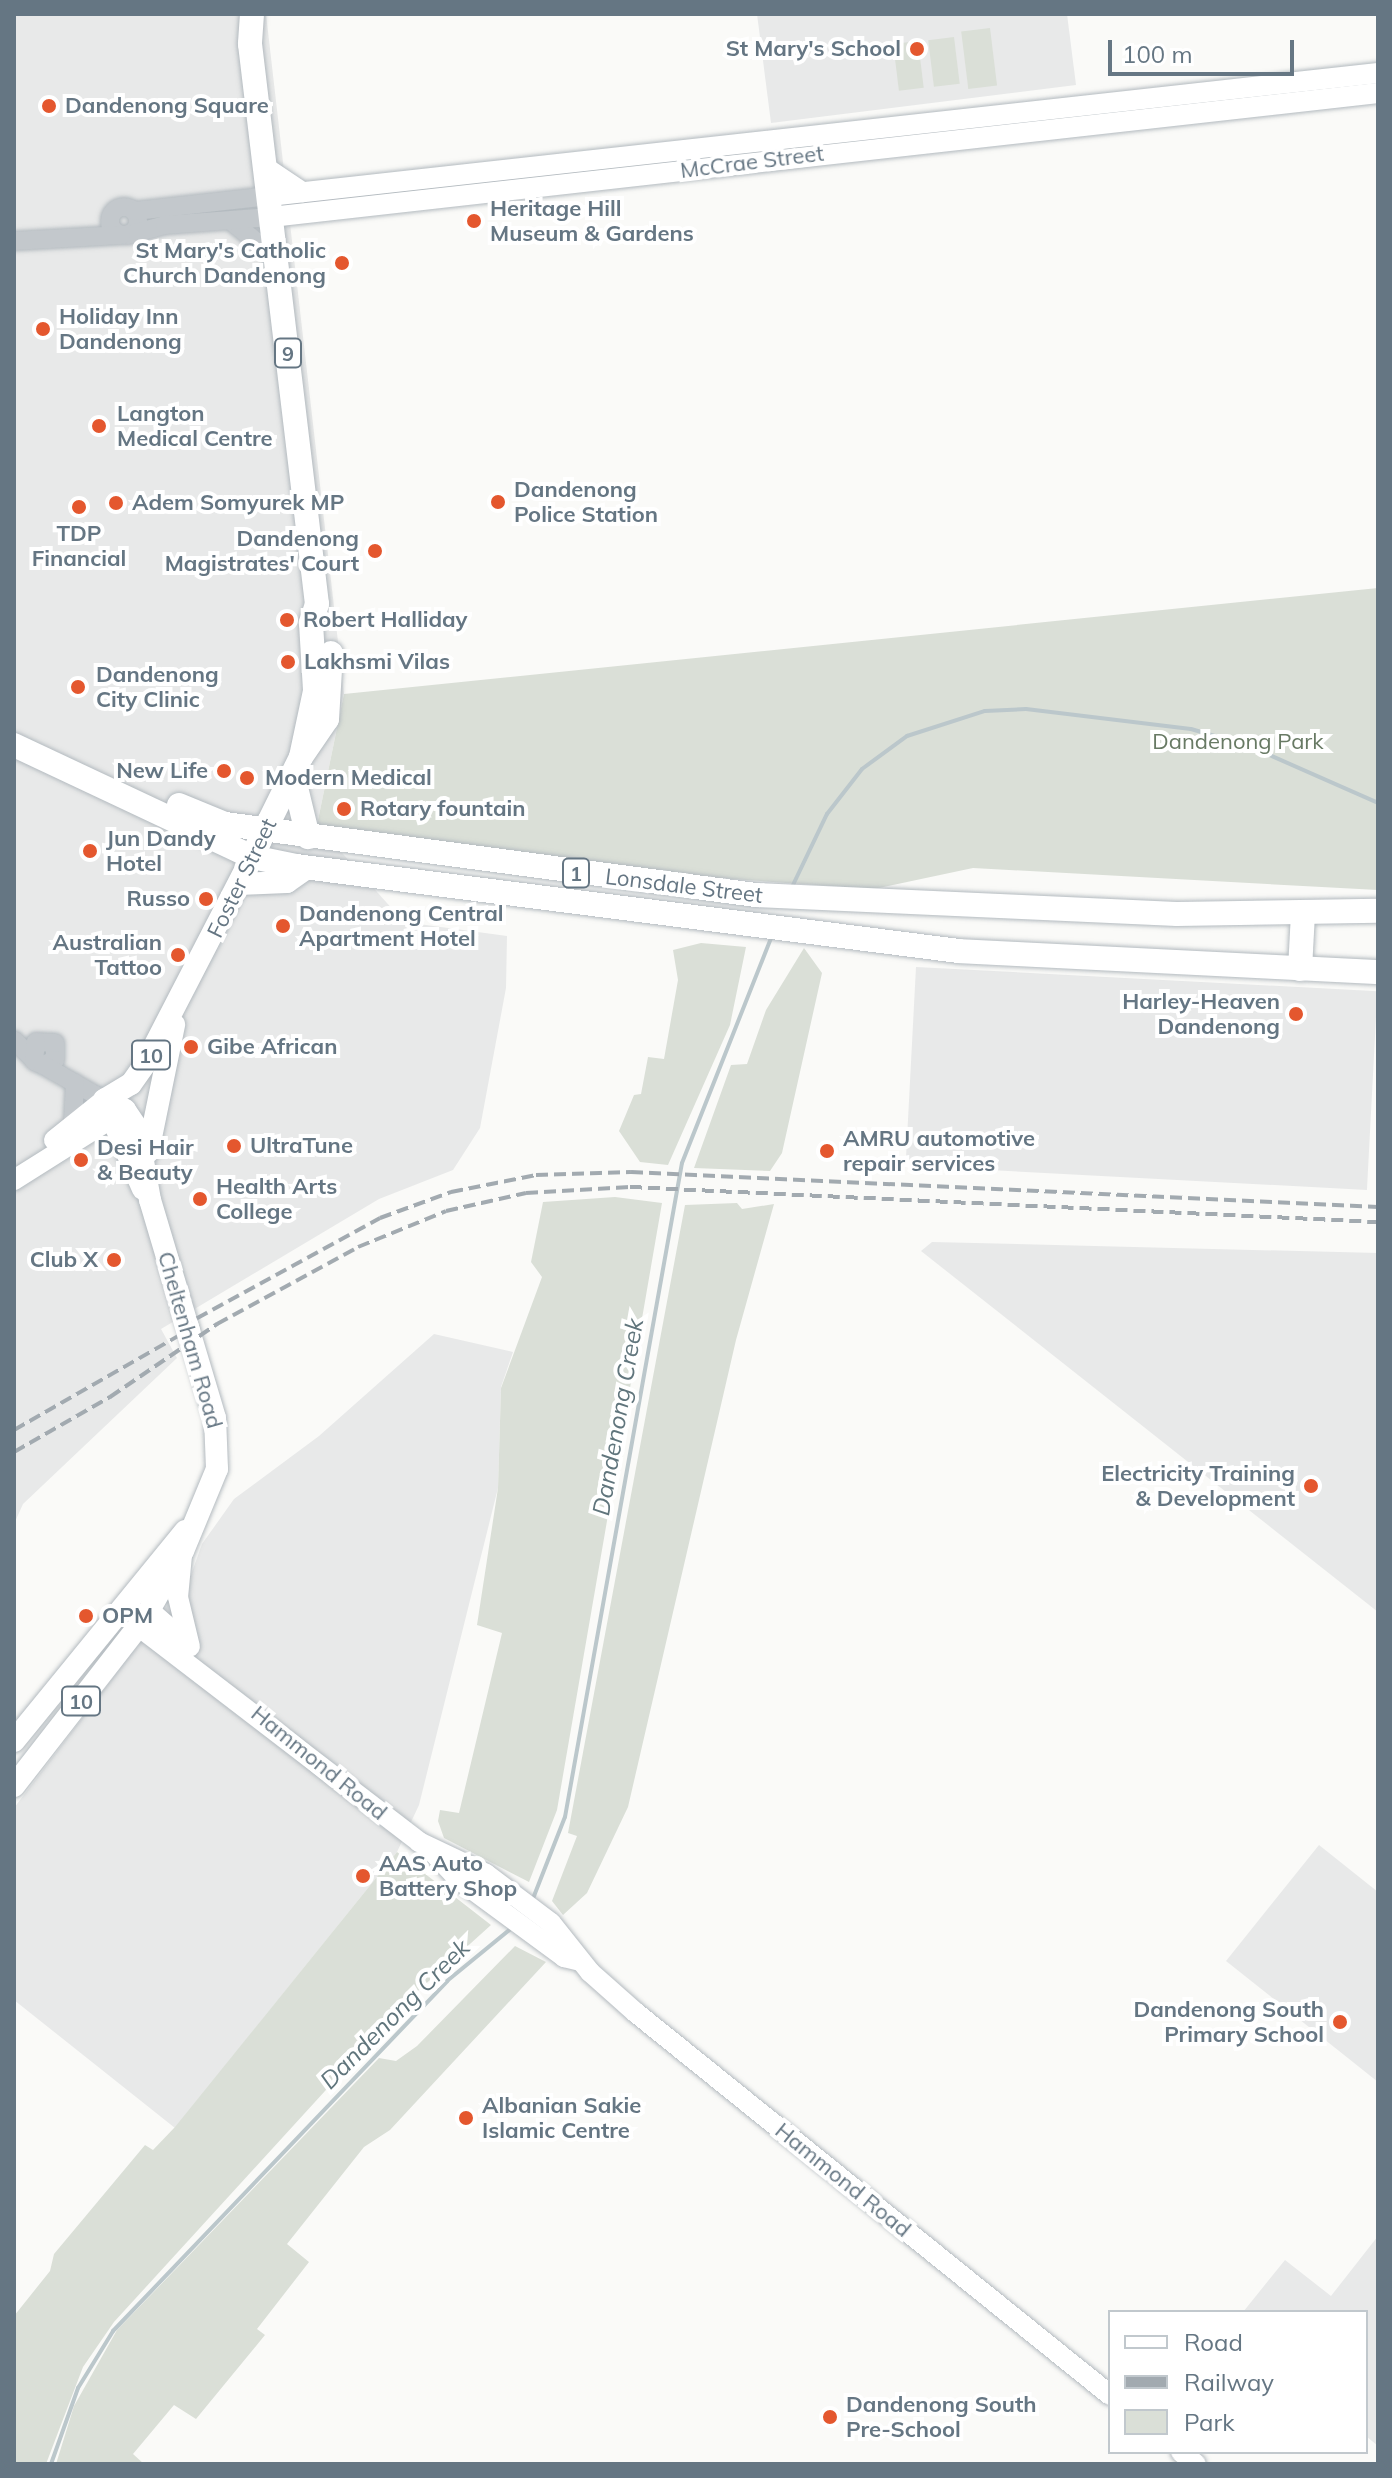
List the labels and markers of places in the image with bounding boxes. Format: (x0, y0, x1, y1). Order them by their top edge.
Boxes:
place label: St Mary's School (726, 36, 901, 62)
marker: St Mary's School (908, 40, 926, 58)
place label: Dandenong Square (65, 93, 269, 119)
marker: Dandenong Square (40, 97, 58, 115)
place label: Heritage Hill Museum & Gardens (490, 195, 694, 246)
marker: Heritage Hill Museum & Gardens (465, 212, 483, 230)
place label: St Mary's Catholic Church Dandenong (123, 237, 326, 288)
marker: St Mary's Catholic Church Dandenong (333, 254, 351, 272)
place label: Holiday Inn Dandenong (59, 303, 182, 354)
marker: Holiday Inn Dandenong (34, 320, 52, 338)
place label: Langton Medical Centre (117, 400, 272, 452)
marker: Langton Medical Centre (88, 415, 110, 437)
place label: Dandenong Police Station (514, 476, 658, 528)
place label: Adem Somyurek MP (132, 490, 344, 516)
marker: Dandenong Police Station (489, 493, 507, 511)
marker: Adem Somyurek MP (107, 494, 125, 512)
marker: TDP Financial (70, 498, 88, 516)
place label: TDP Financial (32, 520, 126, 572)
place label: Dandenong Magistrates' Court (165, 525, 359, 576)
marker: Dandenong Magistrates' Court (366, 542, 384, 560)
place label: Robert Halliday (303, 607, 468, 633)
marker: Robert Halliday (278, 611, 296, 629)
place label: Lakhsmi Vilas (304, 649, 450, 675)
marker: Lakhsmi Vilas (279, 653, 297, 671)
place label: Dandenong City Clinic (96, 661, 219, 712)
marker: Dandenong City Clinic (67, 676, 89, 698)
place label: New Life (116, 758, 208, 784)
marker: New Life (215, 762, 233, 780)
place label: Modern Medical (265, 765, 432, 791)
marker: Modern Medical (236, 767, 258, 789)
place label: Rotary fountain (360, 796, 526, 822)
marker: Rotary fountain (335, 800, 353, 818)
place label: Jun Dandy Hotel (106, 825, 216, 876)
marker: Jun Dandy Hotel (81, 842, 99, 860)
place label: Russo (126, 886, 190, 912)
marker: Russo (197, 890, 215, 908)
place label: Dandenong Central Apartment Hotel (299, 900, 504, 952)
marker: Dandenong Central Apartment Hotel (274, 917, 292, 935)
place label: Australian Tattoo (53, 929, 162, 980)
marker: Australian Tattoo (169, 946, 187, 964)
place label: Harley-Heaven Dandenong (1122, 988, 1280, 1040)
marker: Harley-Heaven Dandenong (1287, 1005, 1305, 1023)
place label: Gibe African (207, 1034, 337, 1060)
marker: Gibe African (182, 1038, 200, 1056)
place label: AMRU automotive repair services (843, 1125, 1035, 1176)
place label: UltraTune (250, 1133, 353, 1159)
place label: Desi Hair & Beauty (97, 1134, 194, 1186)
marker: UltraTune (225, 1137, 243, 1155)
marker: AMRU automotive repair services (818, 1142, 836, 1160)
marker: Desi Hair & Beauty (72, 1151, 90, 1169)
place label: Health Arts College (216, 1173, 337, 1224)
marker: Health Arts College (191, 1190, 209, 1208)
place label: Club X (30, 1247, 98, 1273)
marker: Club X (105, 1251, 123, 1269)
place label: Electricity Training & Development (1101, 1460, 1295, 1512)
marker: Electricity Training & Development (1302, 1477, 1320, 1495)
place label: OPM (102, 1603, 153, 1629)
marker: OPM (77, 1607, 95, 1625)
place label: AAS Auto Battery Shop (379, 1850, 517, 1902)
marker: AAS Auto Battery Shop (354, 1867, 372, 1885)
place label: Dandenong South Primary School (1133, 1996, 1324, 2048)
marker: Dandenong South Primary School (1331, 2013, 1349, 2031)
place label: Albanian Sakie Islamic Centre (482, 2092, 641, 2144)
marker: Albanian Sakie Islamic Centre (457, 2109, 475, 2127)
place label: Dandenong South Pre-School (846, 2391, 1037, 2442)
marker: Dandenong South Pre-School (821, 2408, 839, 2426)

